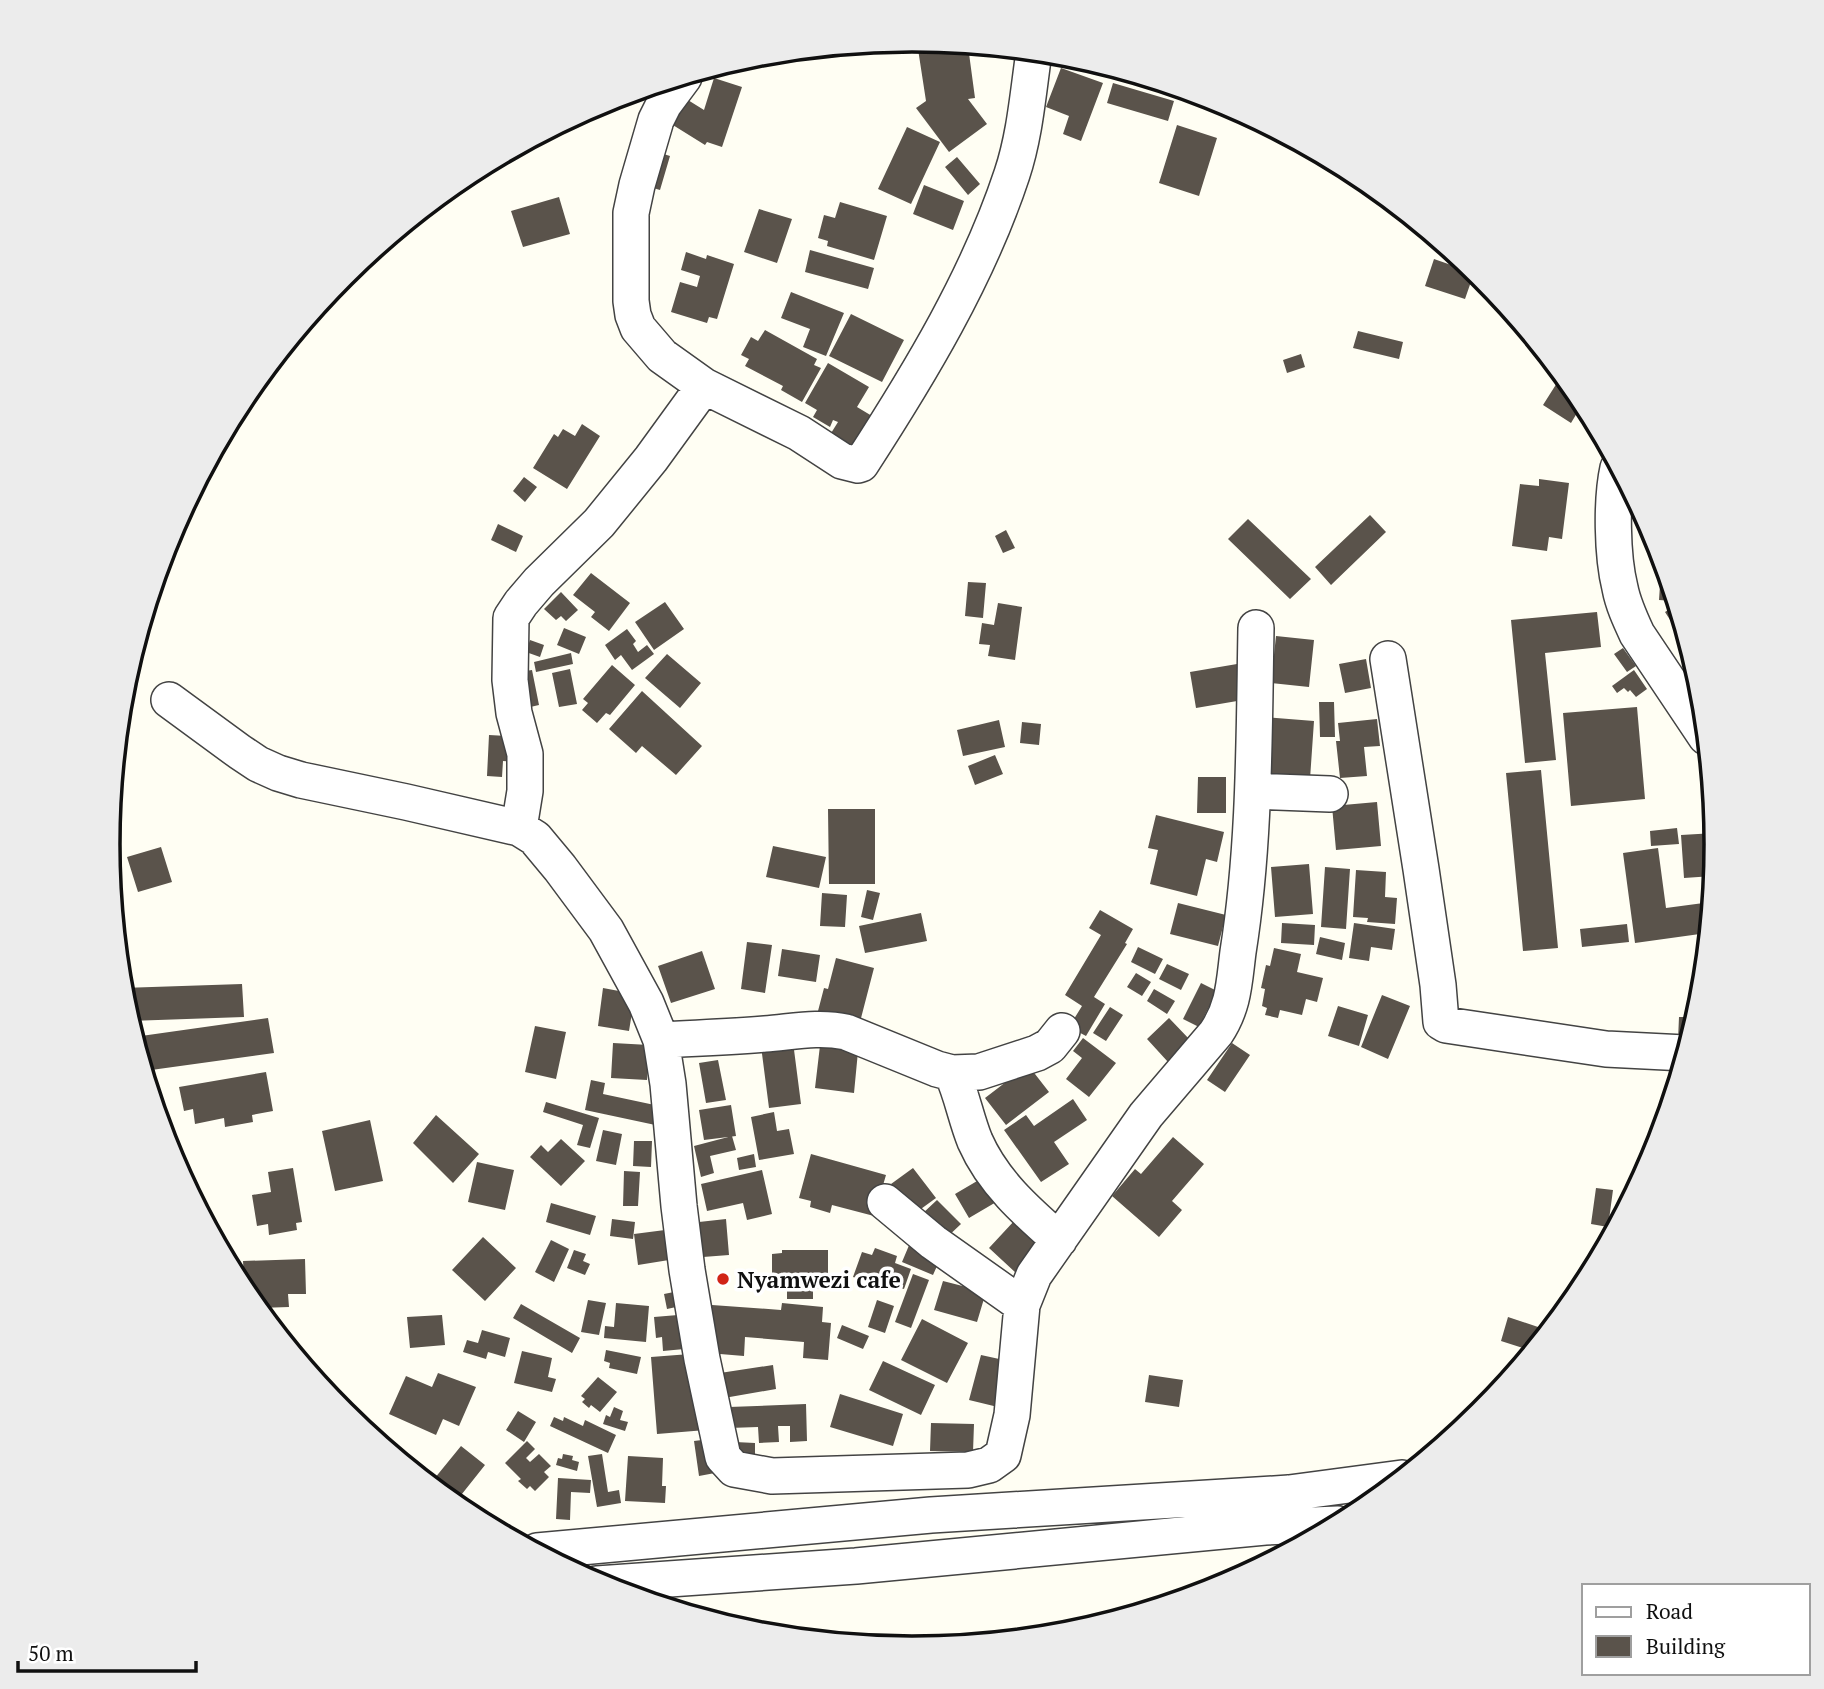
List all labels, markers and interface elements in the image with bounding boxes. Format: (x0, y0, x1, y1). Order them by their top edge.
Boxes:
place label: Nyamwezi cafe (737, 1264, 901, 1295)
marker: Nyamwezi cafe (715, 1271, 731, 1287)
legend (1582, 1584, 1810, 1675)
text: Road (1646, 1597, 1693, 1625)
scale bar (18, 1630, 196, 1674)
text: Building (1646, 1632, 1726, 1660)
text: 50 m (28, 1639, 74, 1667)

